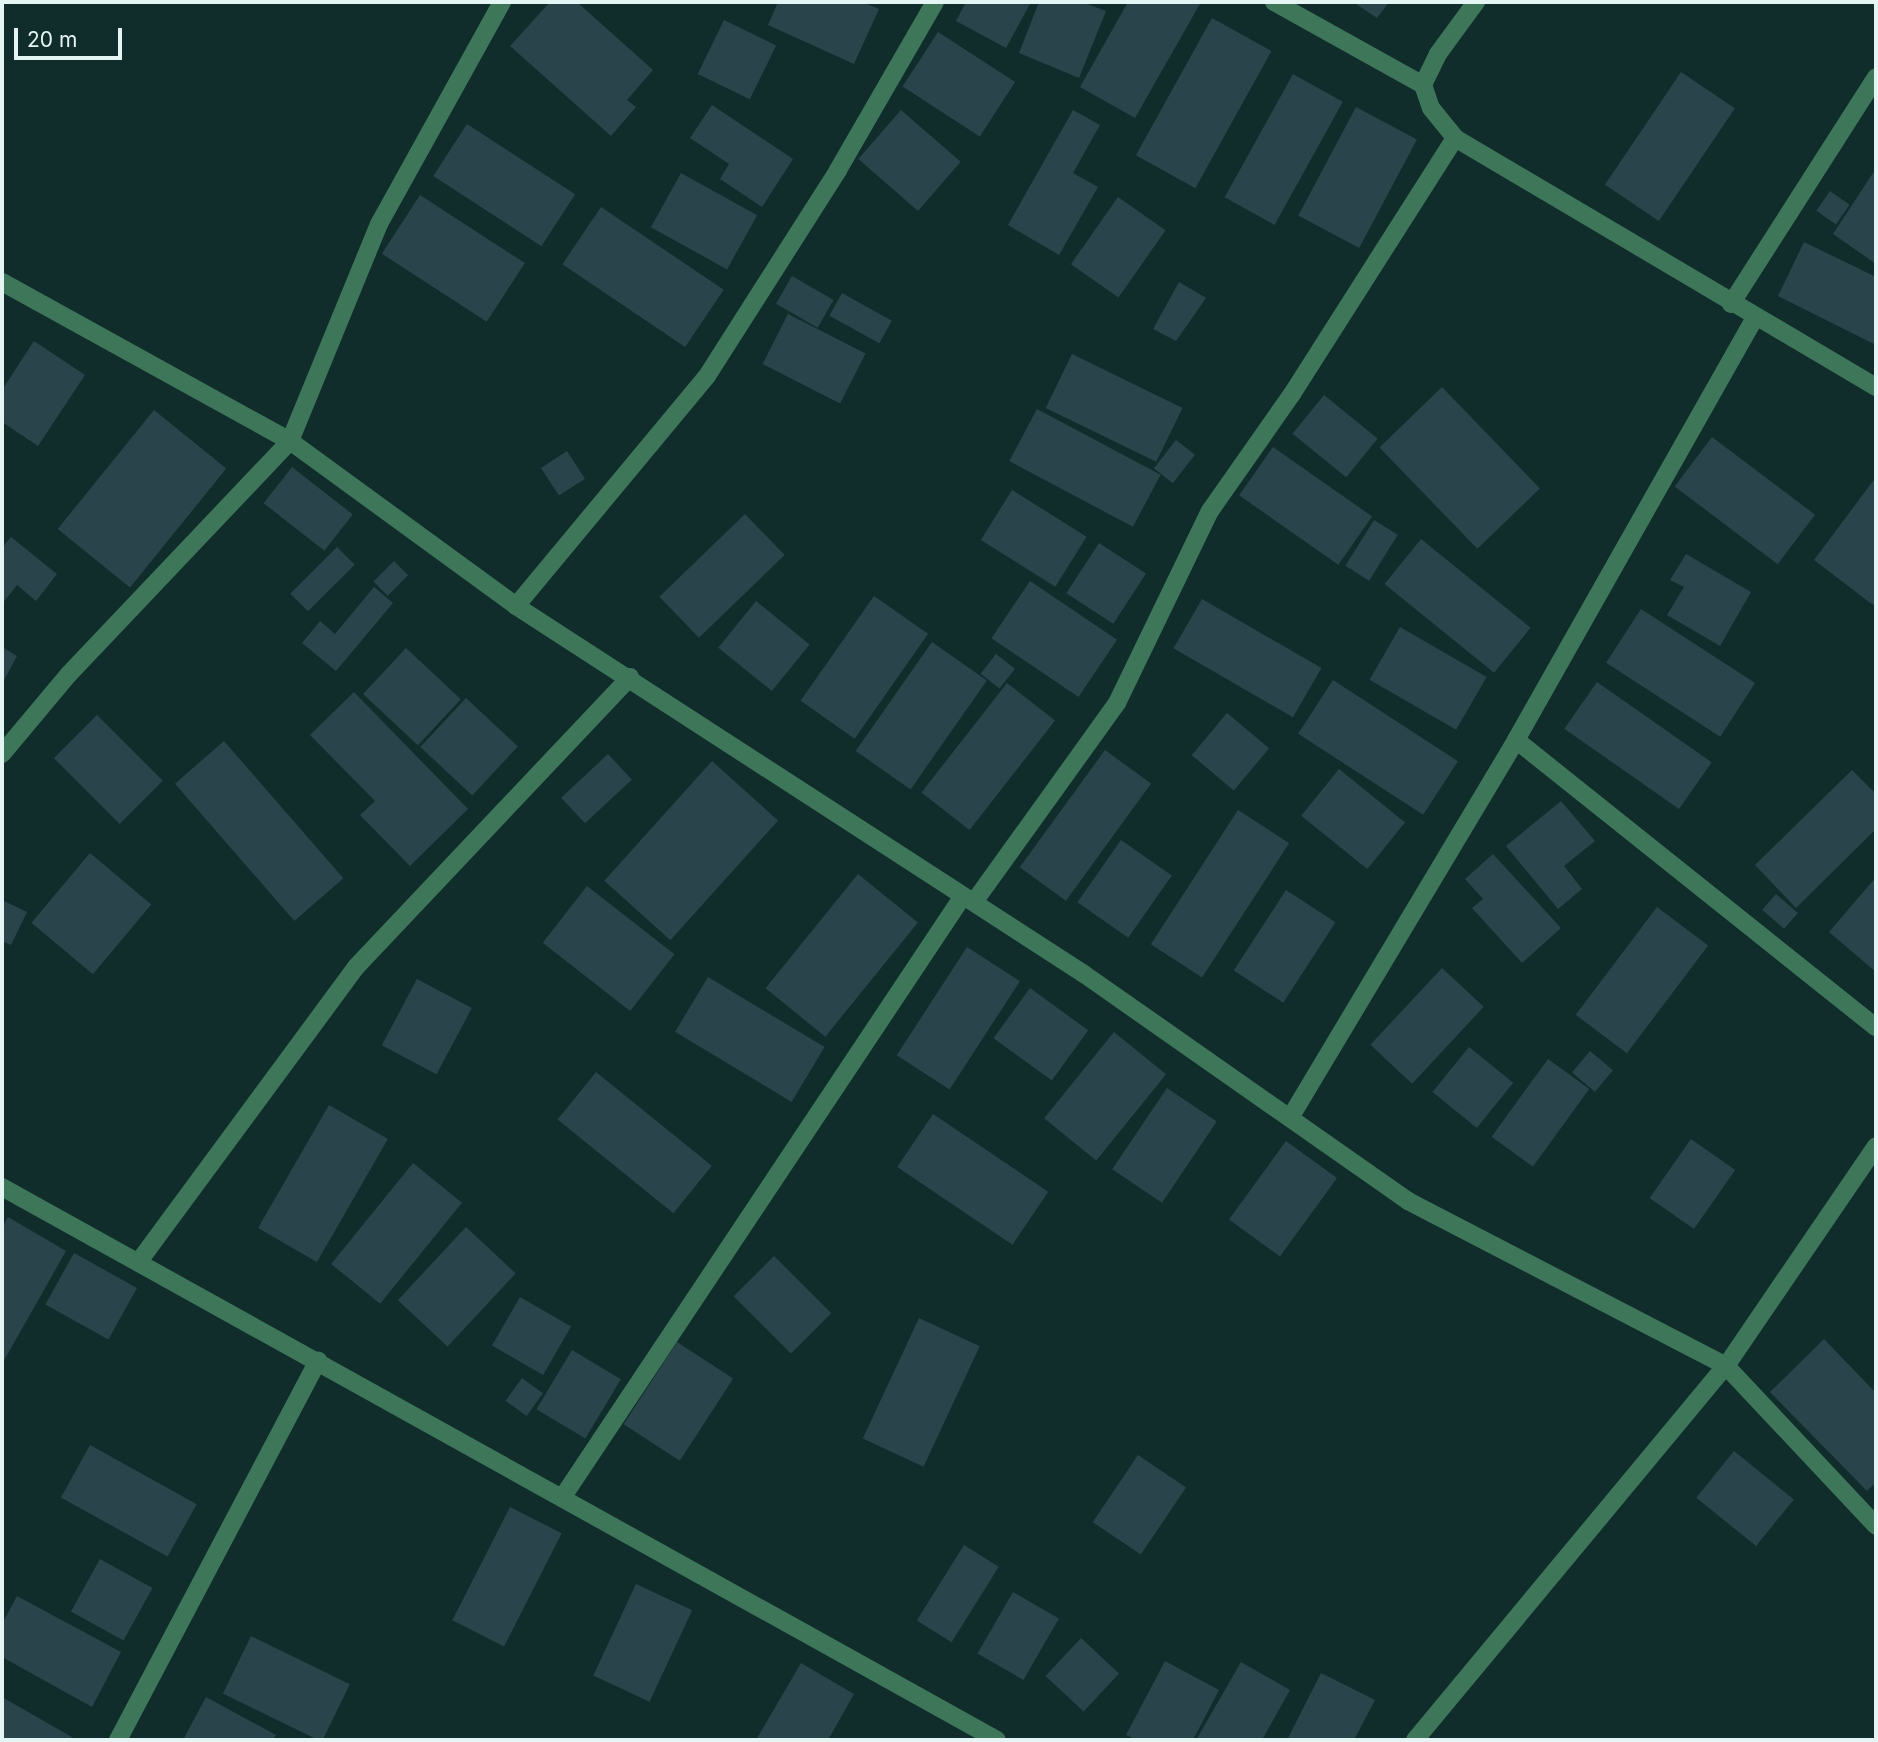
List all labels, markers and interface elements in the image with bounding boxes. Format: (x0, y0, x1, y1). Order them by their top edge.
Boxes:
scale bar (18, 14, 126, 58)
text: 20 m (27, 27, 77, 52)

